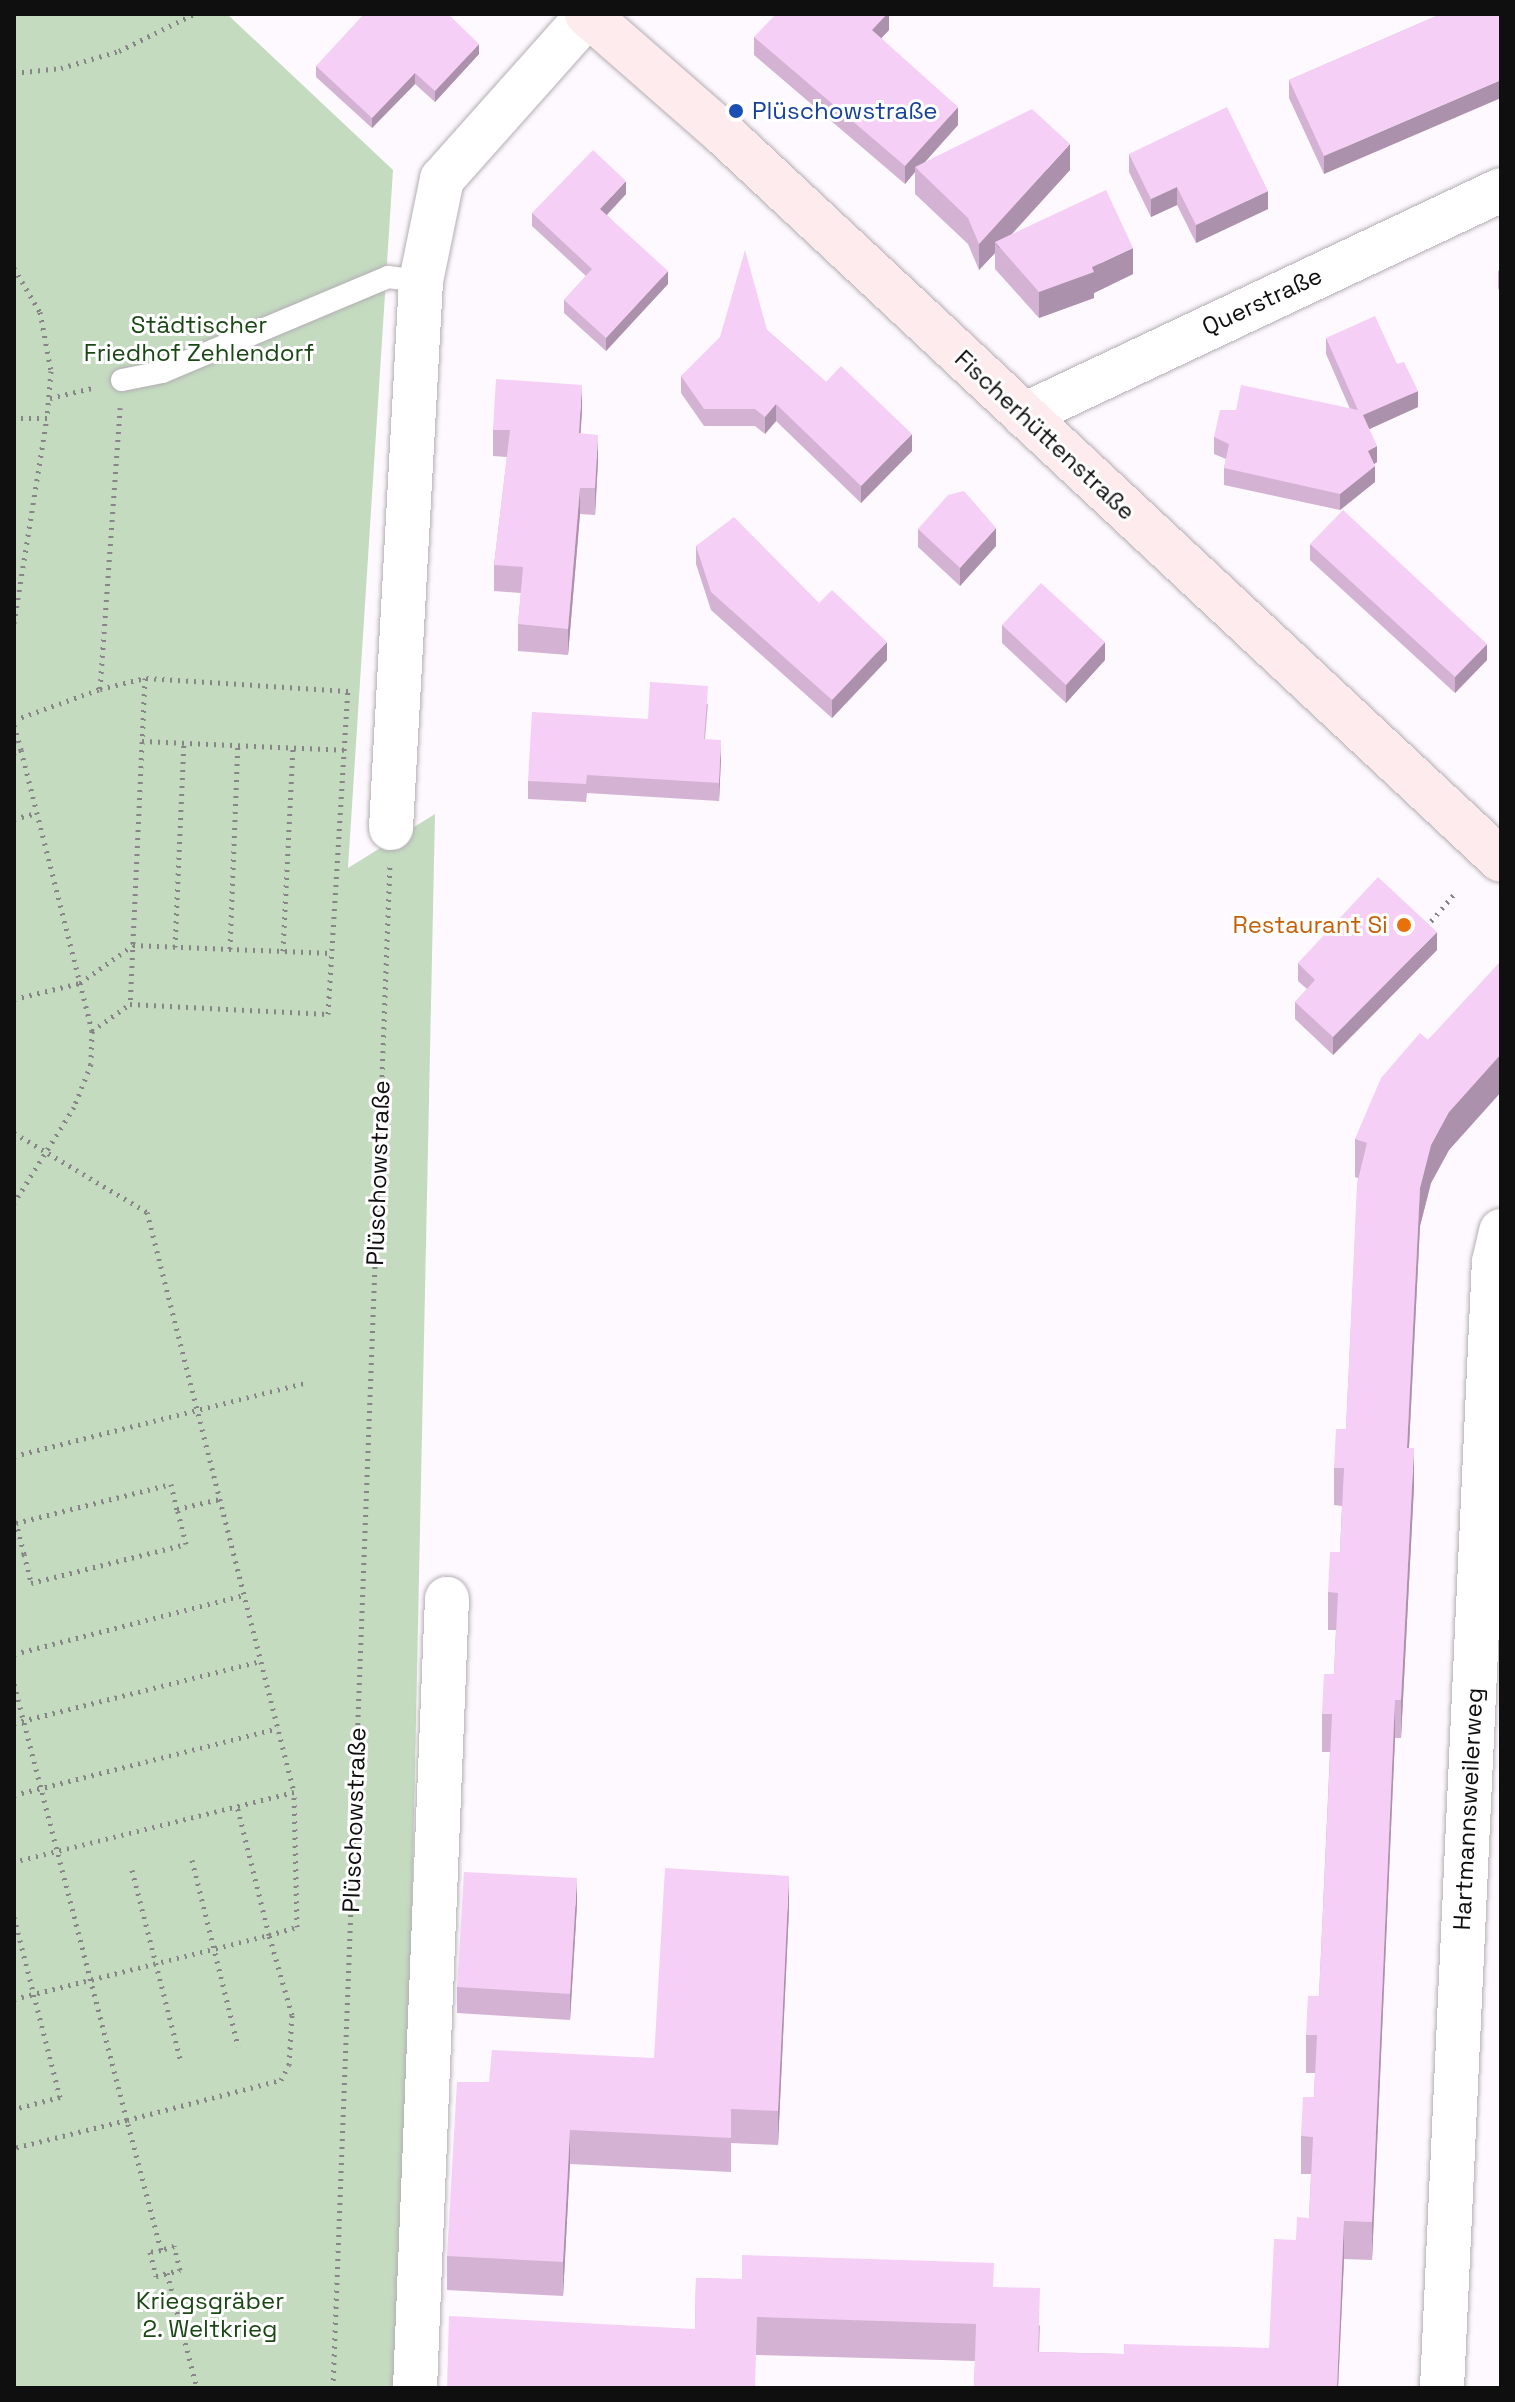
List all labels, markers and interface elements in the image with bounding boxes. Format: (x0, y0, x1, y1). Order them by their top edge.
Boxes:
place label: Plüschowstraße (752, 97, 938, 125)
marker: Plüschowstraße (727, 102, 745, 120)
street label: Querstraße (1198, 261, 1326, 341)
park label: Städtischer Friedhof Zehlendorf (84, 311, 314, 367)
street label: Fischerhüttenstraße (949, 344, 1141, 526)
place label: Restaurant Si (1232, 911, 1388, 939)
marker: Restaurant Si (1395, 916, 1413, 934)
street label: Plüschowstraße (360, 1080, 396, 1266)
street label: Hartmannsweilerweg (1447, 1687, 1489, 1931)
street label: Plüschowstraße (336, 1727, 372, 1913)
park label: Kriegsgräber 2. Weltkrieg (136, 2287, 284, 2343)

